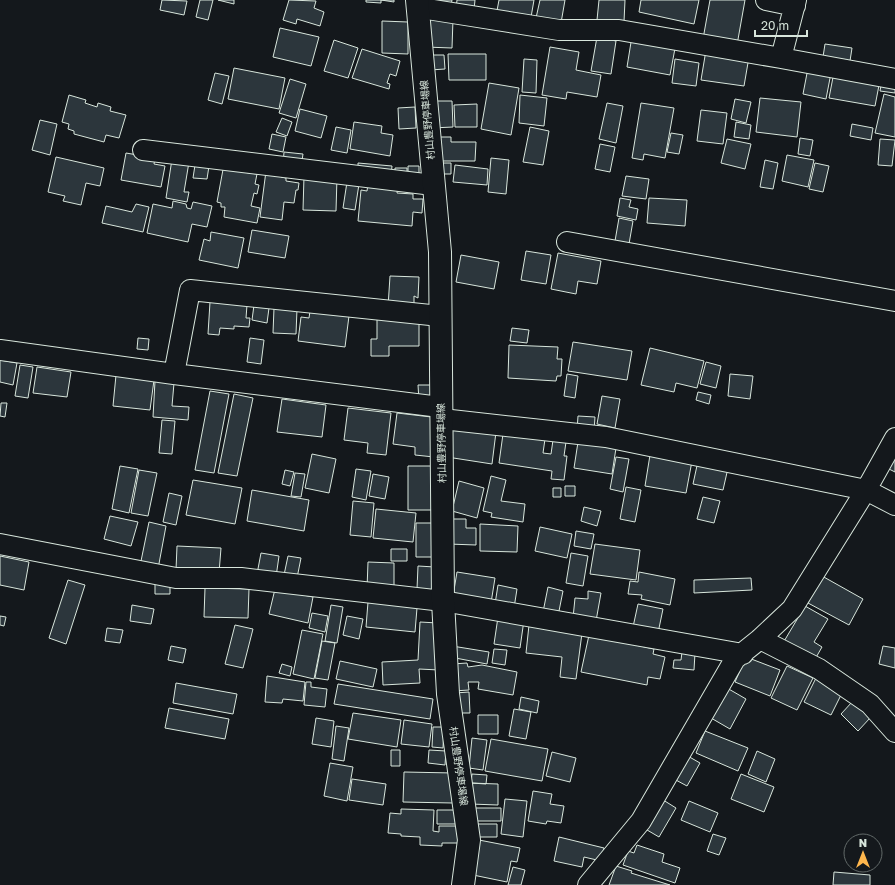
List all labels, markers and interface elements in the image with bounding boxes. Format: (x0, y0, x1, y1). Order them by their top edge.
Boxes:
scale bar (755, 12, 807, 38)
text: 20 m (761, 18, 789, 33)
street label: 村山豊野停車場線 (418, 80, 436, 160)
street label: 村山豊野停車場線 (434, 403, 448, 483)
street label: 村山豊野停車場線 (447, 726, 471, 806)
north arrow (843, 833, 883, 873)
text: N (859, 836, 867, 849)

